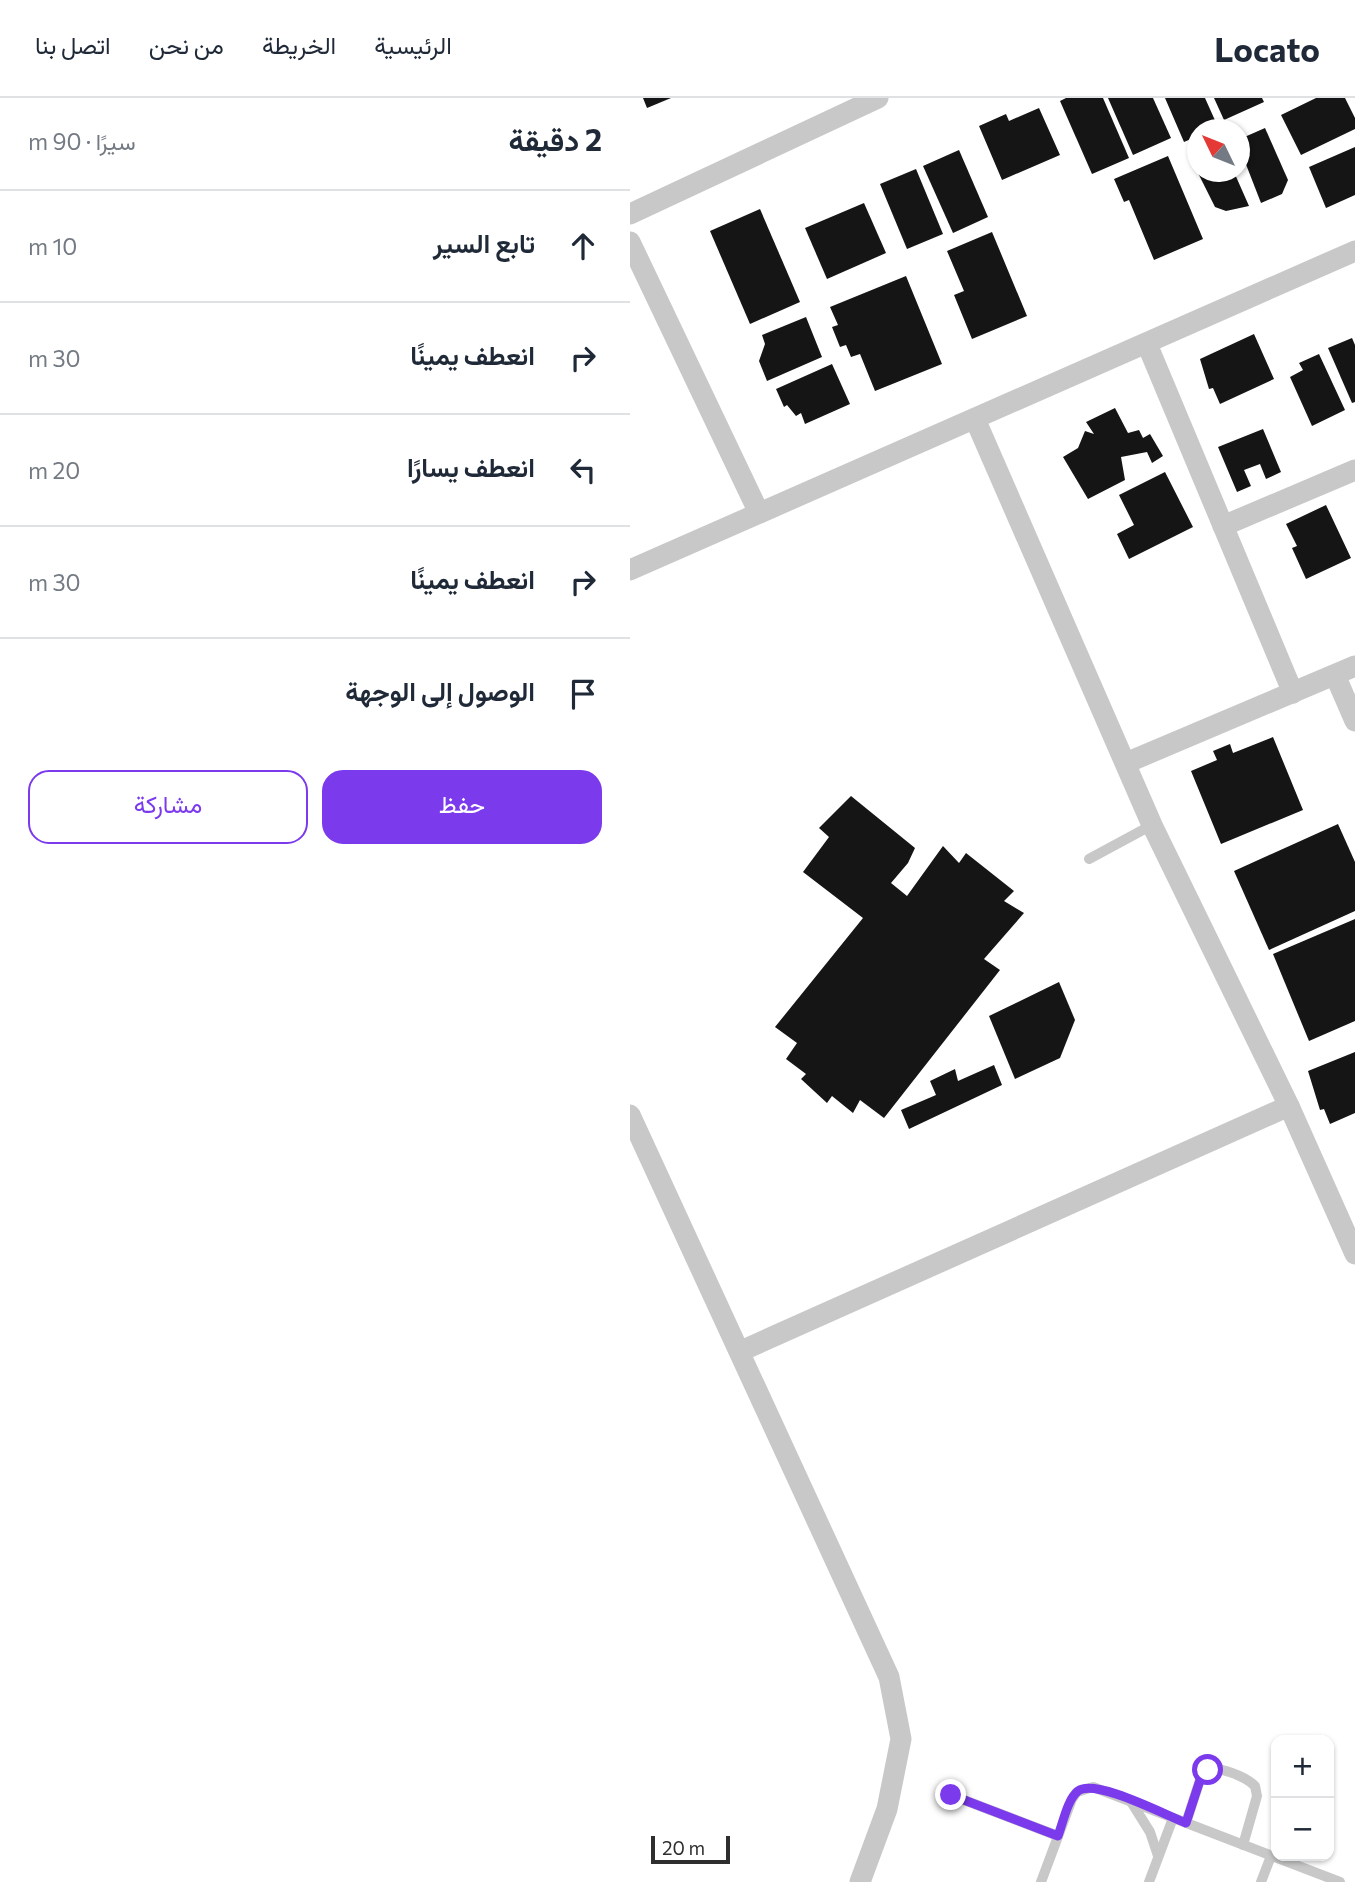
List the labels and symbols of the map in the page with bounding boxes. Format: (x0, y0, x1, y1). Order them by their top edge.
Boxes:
north arrow (1187, 119, 1250, 182)
route start (1192, 1754, 1223, 1785)
route end (935, 1779, 966, 1810)
scale bar (651, 1833, 730, 1865)

